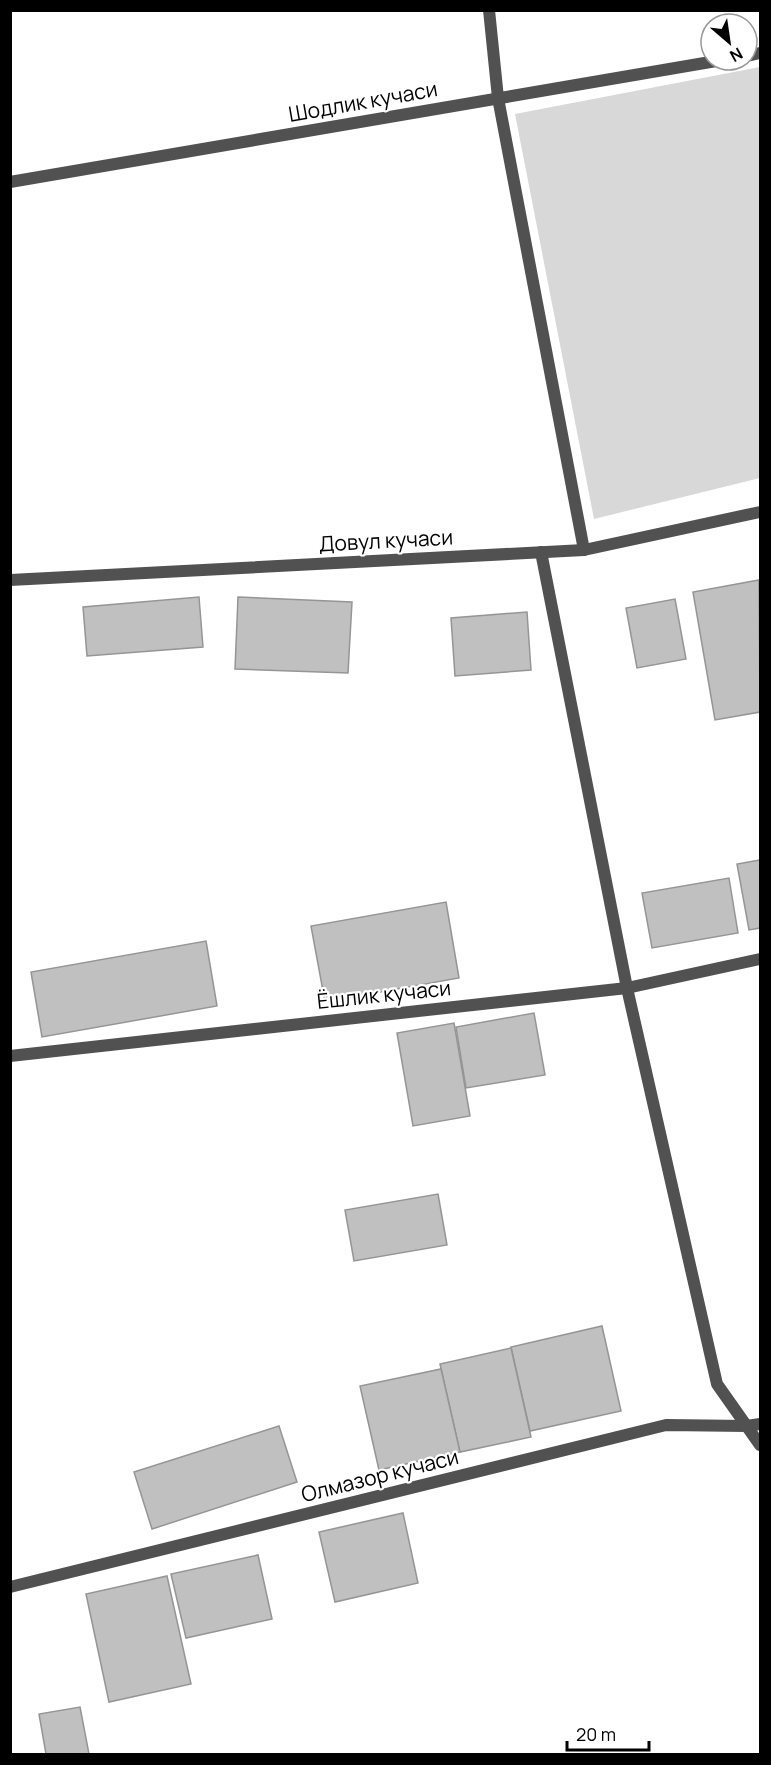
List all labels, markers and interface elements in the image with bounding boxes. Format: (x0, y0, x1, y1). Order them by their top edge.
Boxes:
north arrow (699, 12, 759, 72)
text: N (726, 43, 747, 68)
street label: Шодлик кучаси (286, 74, 440, 128)
street label: Довул кучаси (318, 523, 454, 557)
street label: Ёшлик кучаси (315, 973, 452, 1015)
street label: Олмазор кучаси (298, 1442, 461, 1508)
scale bar (567, 1714, 650, 1752)
text: 20 m (576, 1722, 616, 1746)

